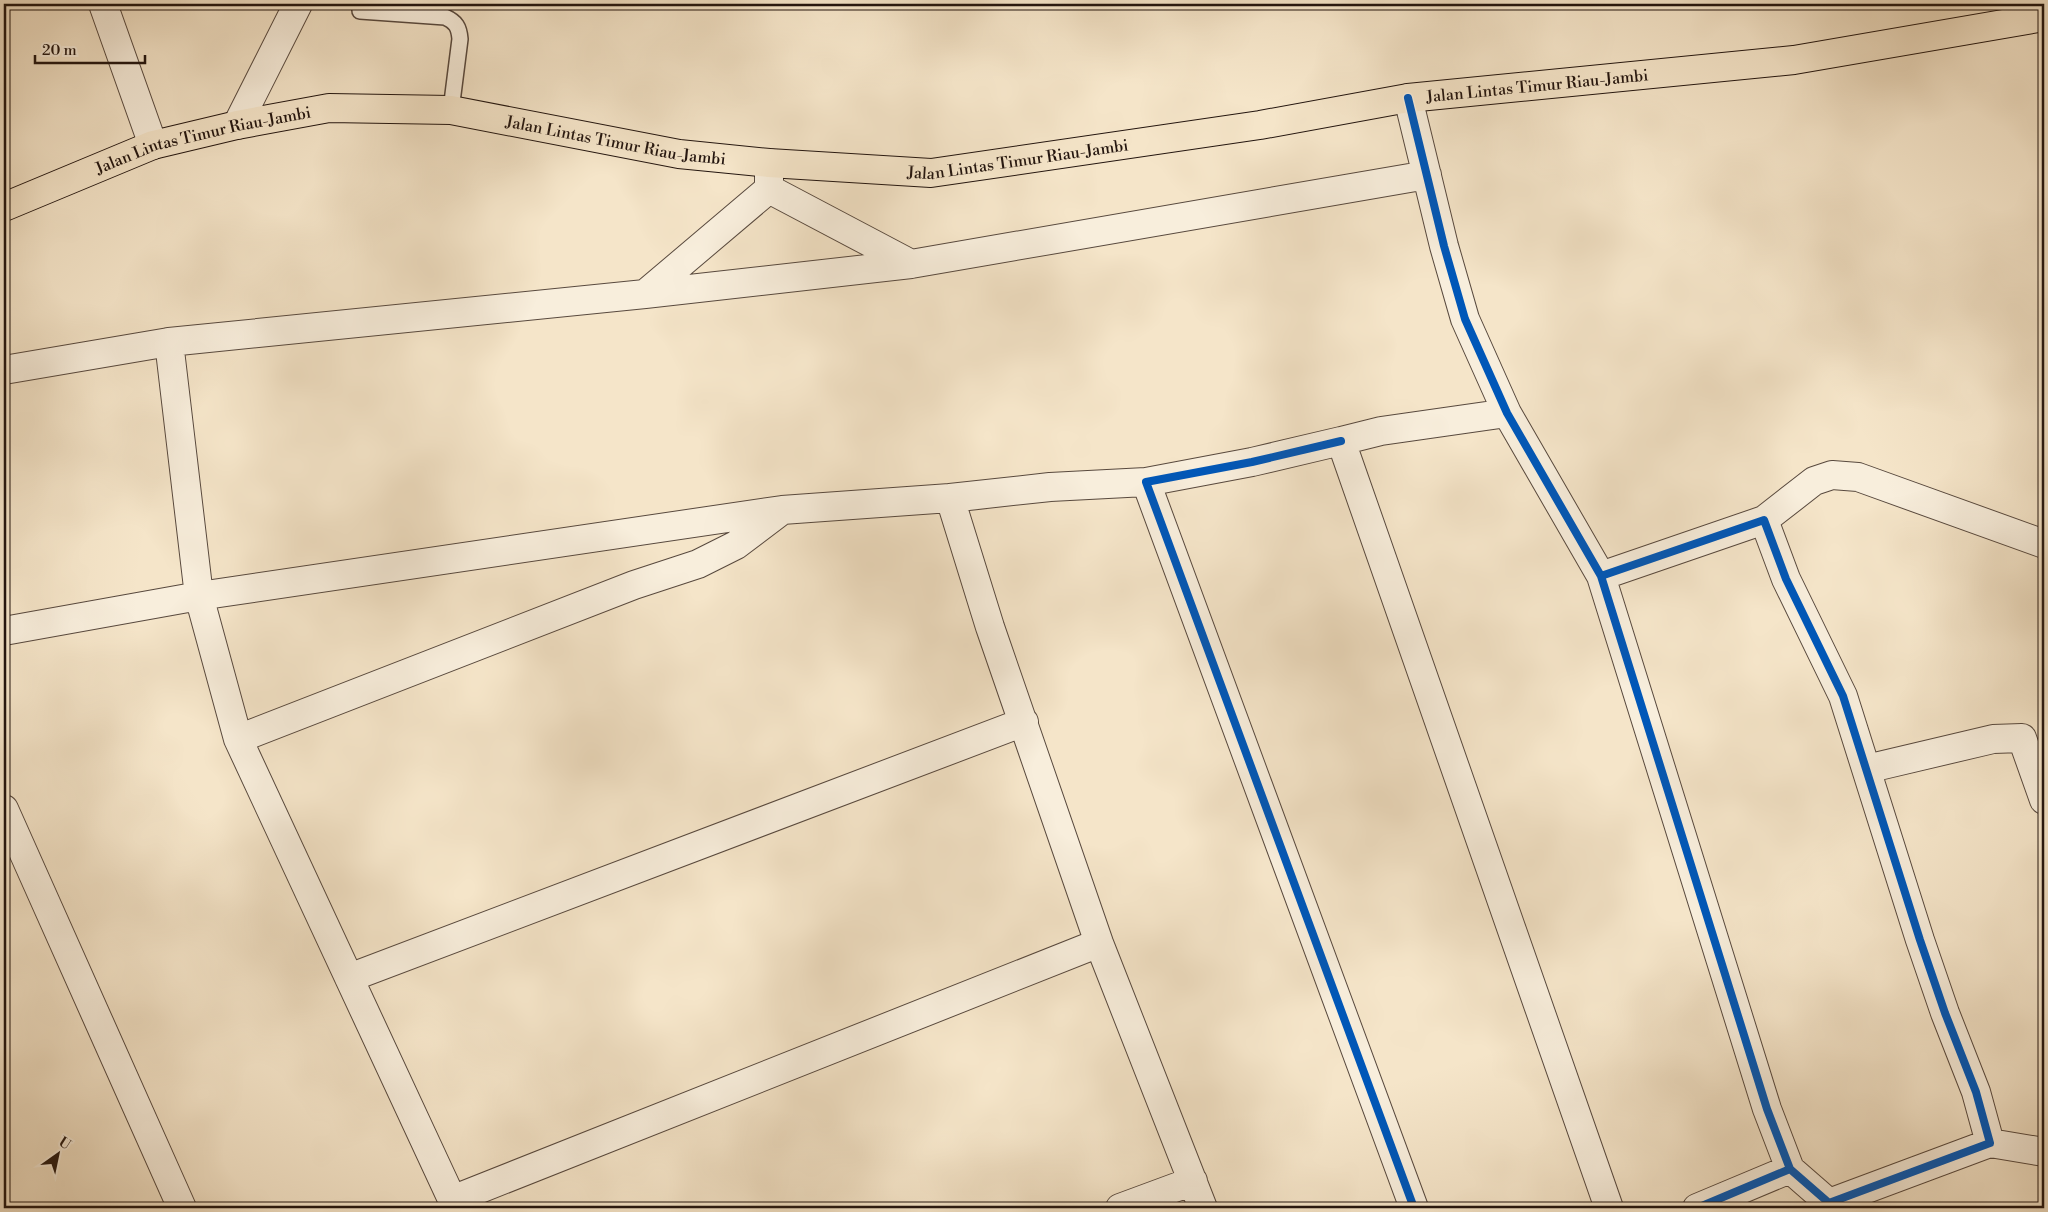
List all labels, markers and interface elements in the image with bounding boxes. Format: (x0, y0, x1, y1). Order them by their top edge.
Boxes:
scale bar (35, 32, 145, 64)
text: 20 m (42, 41, 77, 60)
street label: Jalan Lintas Timur Riau-Jambi (1424, 65, 1649, 107)
street label: Jalan Lintas Timur Riau-Jambi (91, 103, 313, 179)
street label: Jalan Lintas Timur Riau-Jambi (503, 112, 727, 170)
street label: Jalan Lintas Timur Riau-Jambi (906, 135, 1130, 184)
north arrow (32, 1130, 82, 1180)
text: U (55, 1133, 74, 1155)

